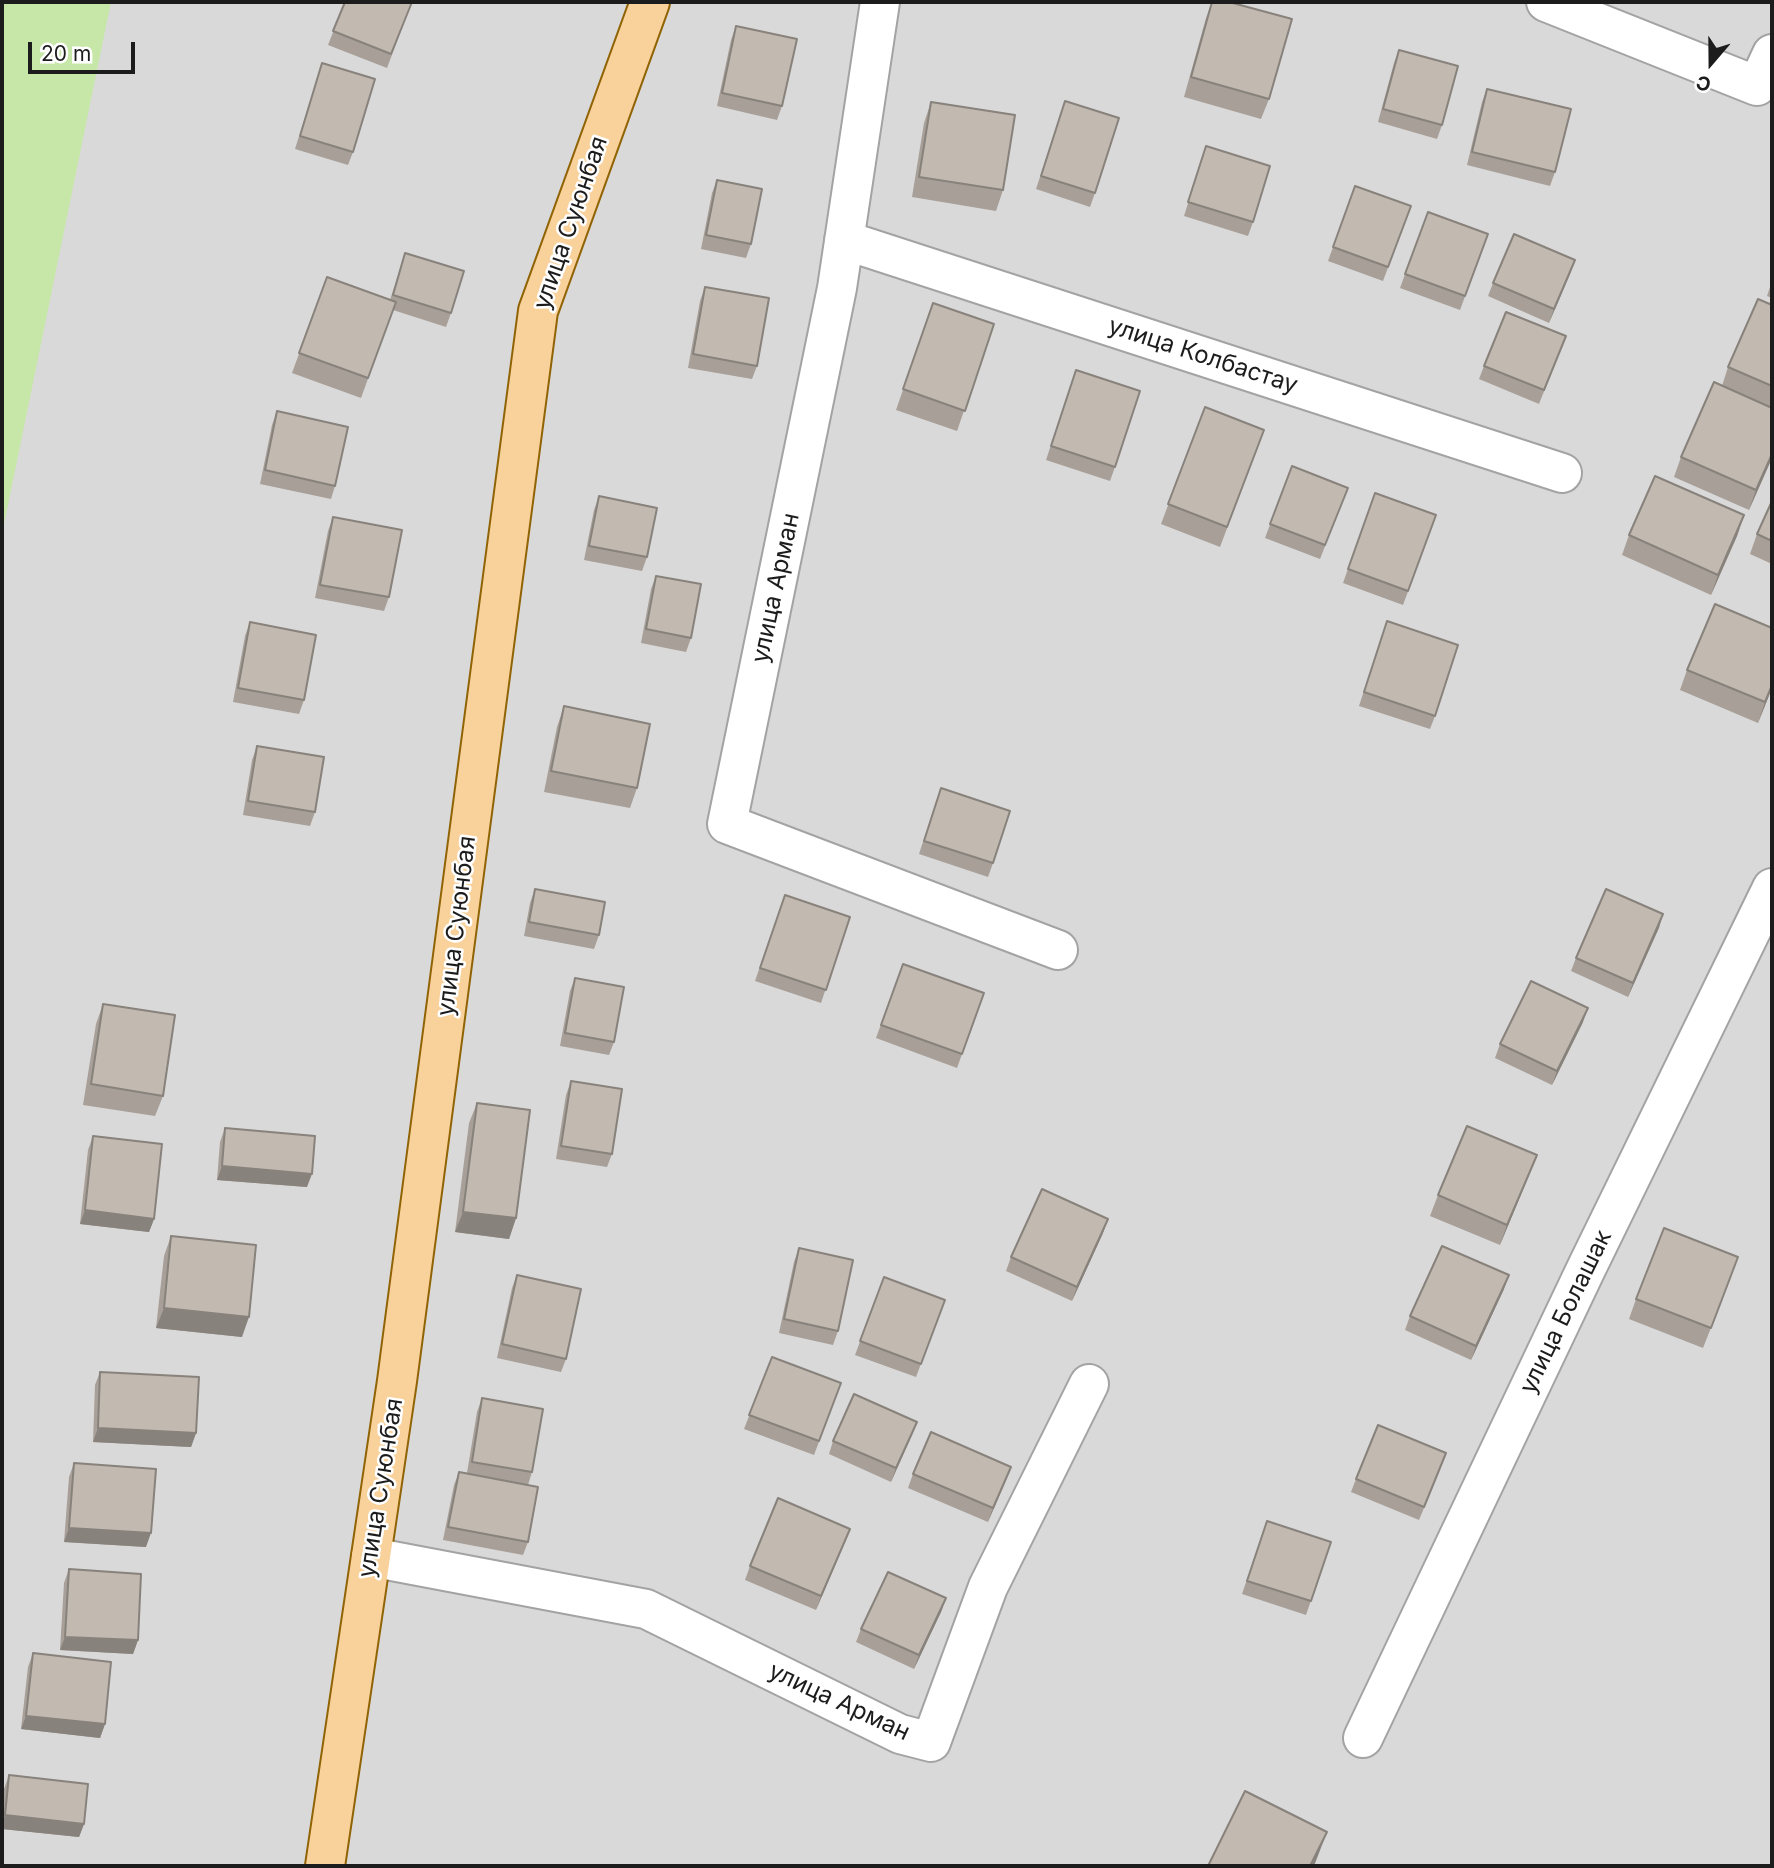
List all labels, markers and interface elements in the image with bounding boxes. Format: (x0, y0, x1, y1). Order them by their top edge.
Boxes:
scale bar (32, 28, 138, 72)
north arrow (1676, 28, 1746, 98)
text: 20 m (41, 41, 91, 66)
text: С (1693, 70, 1714, 96)
street label: улица Суюнбая (528, 133, 614, 313)
street label: улица Колбастау (1105, 312, 1301, 400)
street label: улица Арман (746, 510, 806, 666)
street label: улица Суюнбая (432, 834, 482, 1018)
street label: улица Болашак (1514, 1226, 1618, 1398)
street label: улица Суюнбая (353, 1396, 409, 1580)
street label: улица Арман (764, 1657, 914, 1747)

